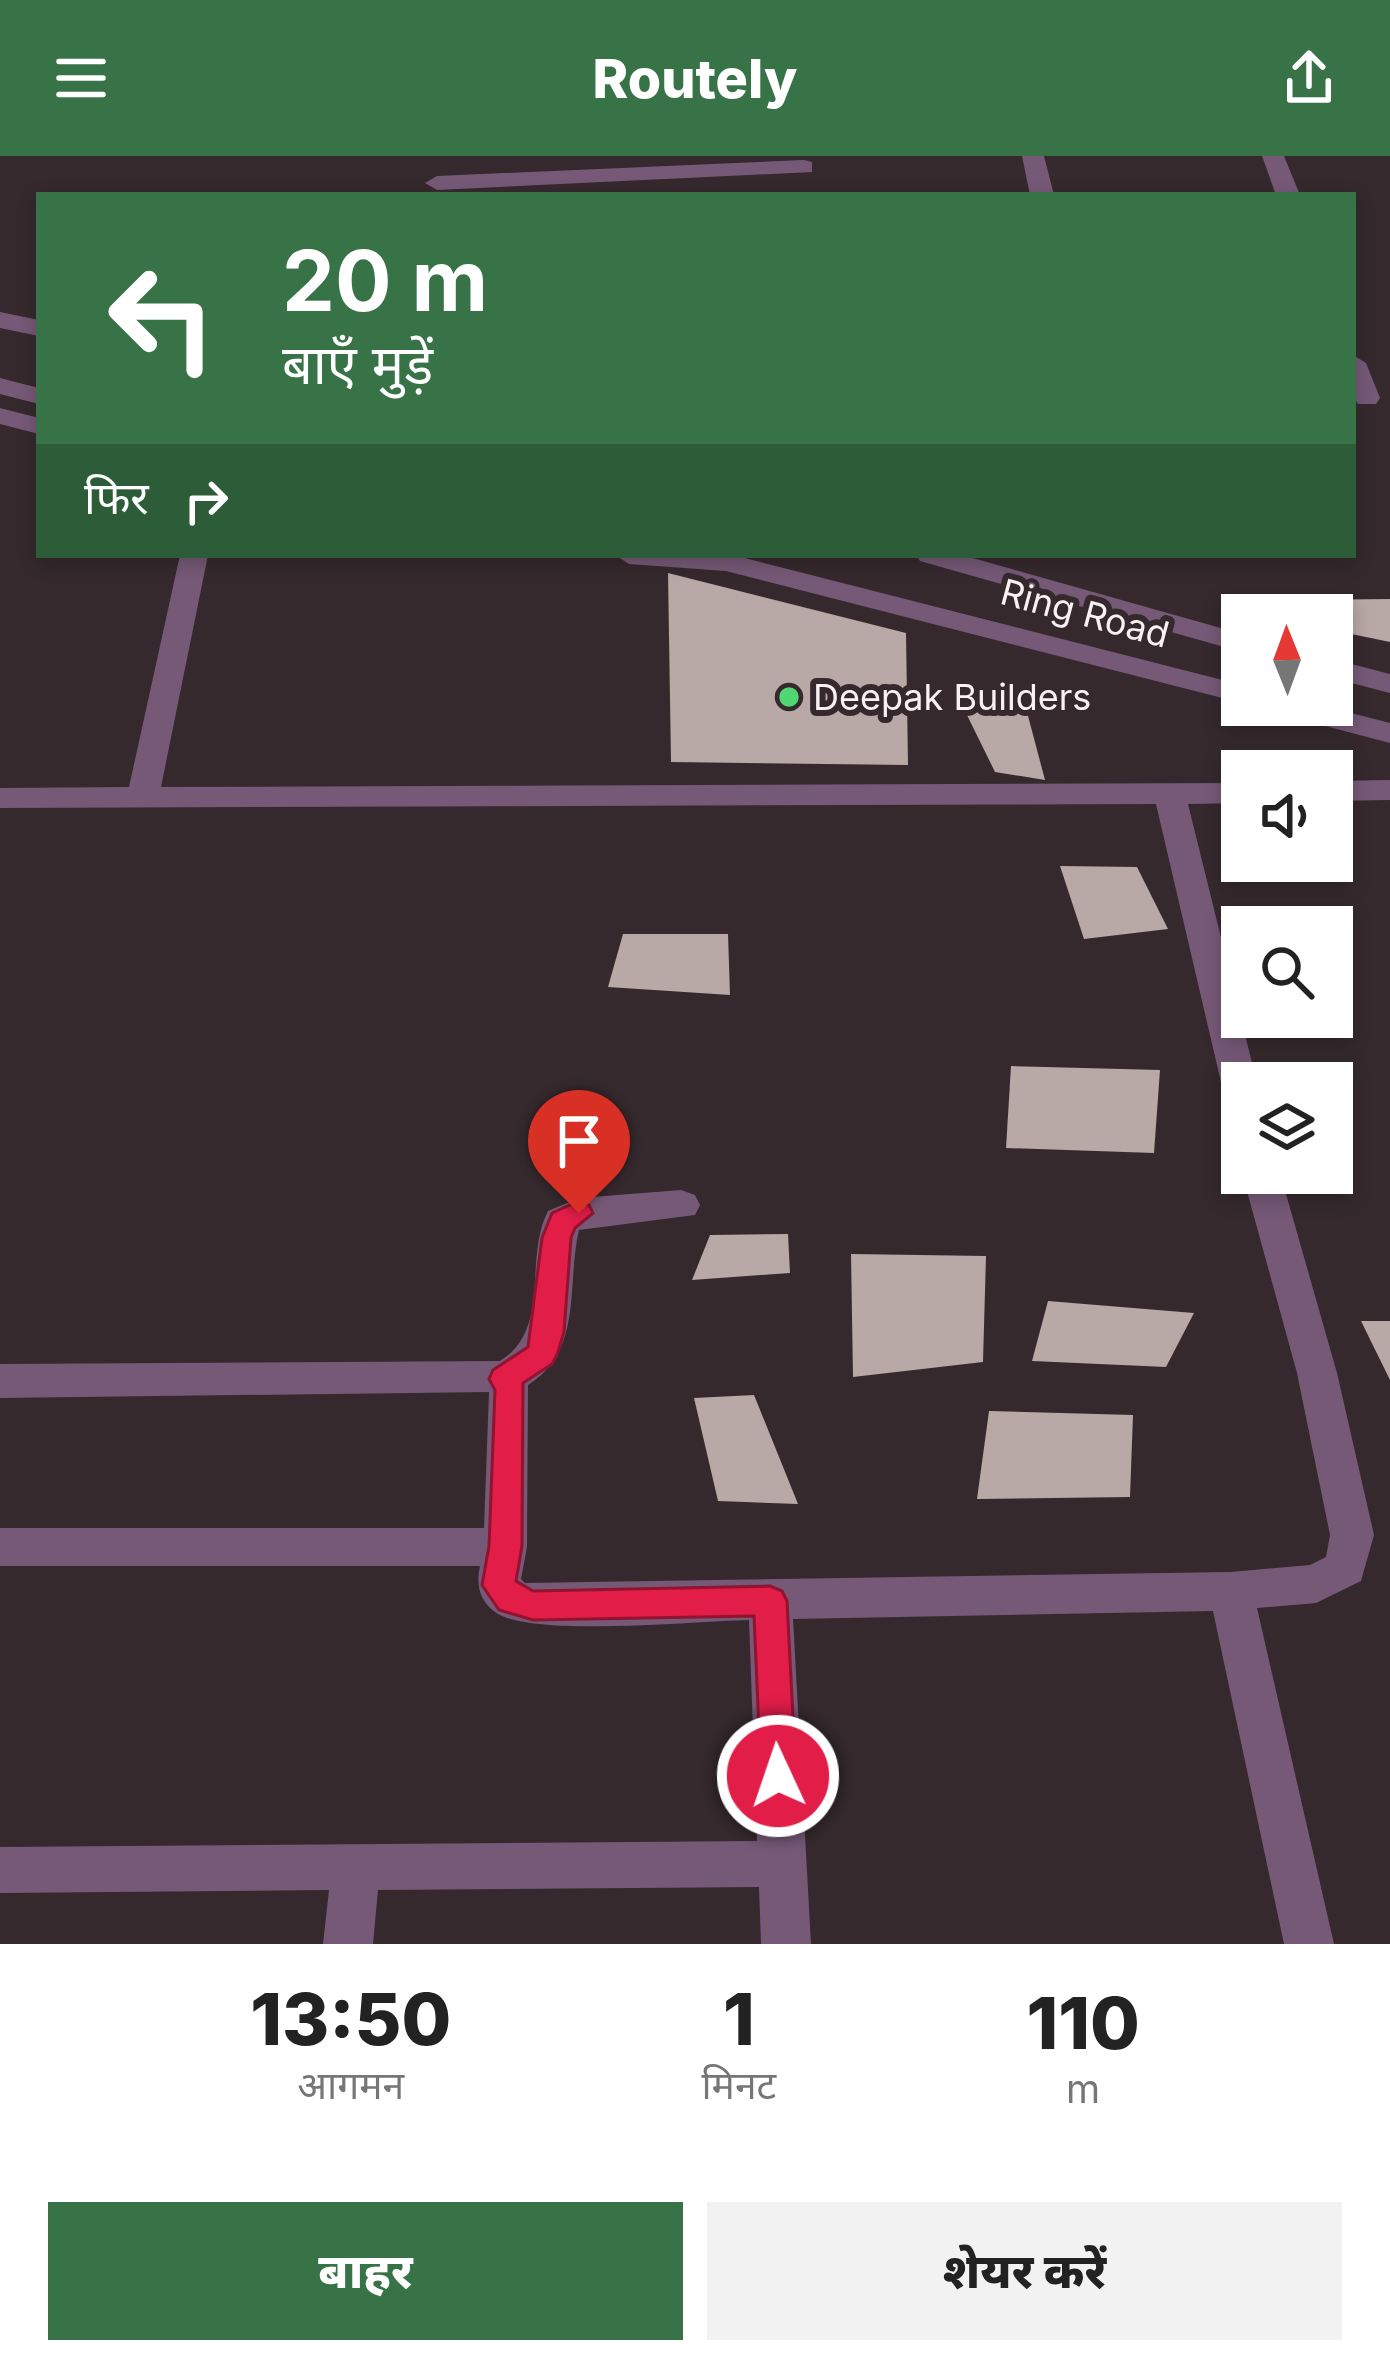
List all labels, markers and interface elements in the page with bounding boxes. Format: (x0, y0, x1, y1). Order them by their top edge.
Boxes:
icon: menu (48, 45, 114, 111)
icon: share (1276, 45, 1342, 111)
text: Routely (593, 46, 797, 111)
text: 20 m (282, 230, 488, 331)
icon: left (84, 240, 240, 396)
text: बाएँ मुड़ें (282, 332, 433, 397)
icon: right (173, 468, 239, 534)
text: फिर (84, 470, 149, 525)
street label: Ring Road (996, 569, 1174, 657)
north arrow (1221, 594, 1353, 726)
map controls (1221, 594, 1353, 1194)
place label: Deepak Builders (813, 675, 1091, 719)
marker: Deepak Builders (776, 684, 802, 710)
button: sound (1221, 750, 1353, 882)
button: search (1221, 906, 1353, 1038)
button: layers (1221, 1062, 1353, 1194)
pin (528, 1090, 630, 1213)
icon: arrive (546, 1108, 612, 1174)
position arrow (715, 1713, 841, 1839)
text: 13:50 (250, 1975, 451, 2062)
text: 1 (723, 1975, 755, 2062)
text: 110 (1026, 1979, 1140, 2066)
text: आगमन (297, 2061, 404, 2108)
text: मिनट (702, 2061, 776, 2108)
text: m (1066, 2065, 1100, 2112)
button: बाहर (48, 2202, 683, 2340)
button: शेयर करें (707, 2202, 1342, 2340)

